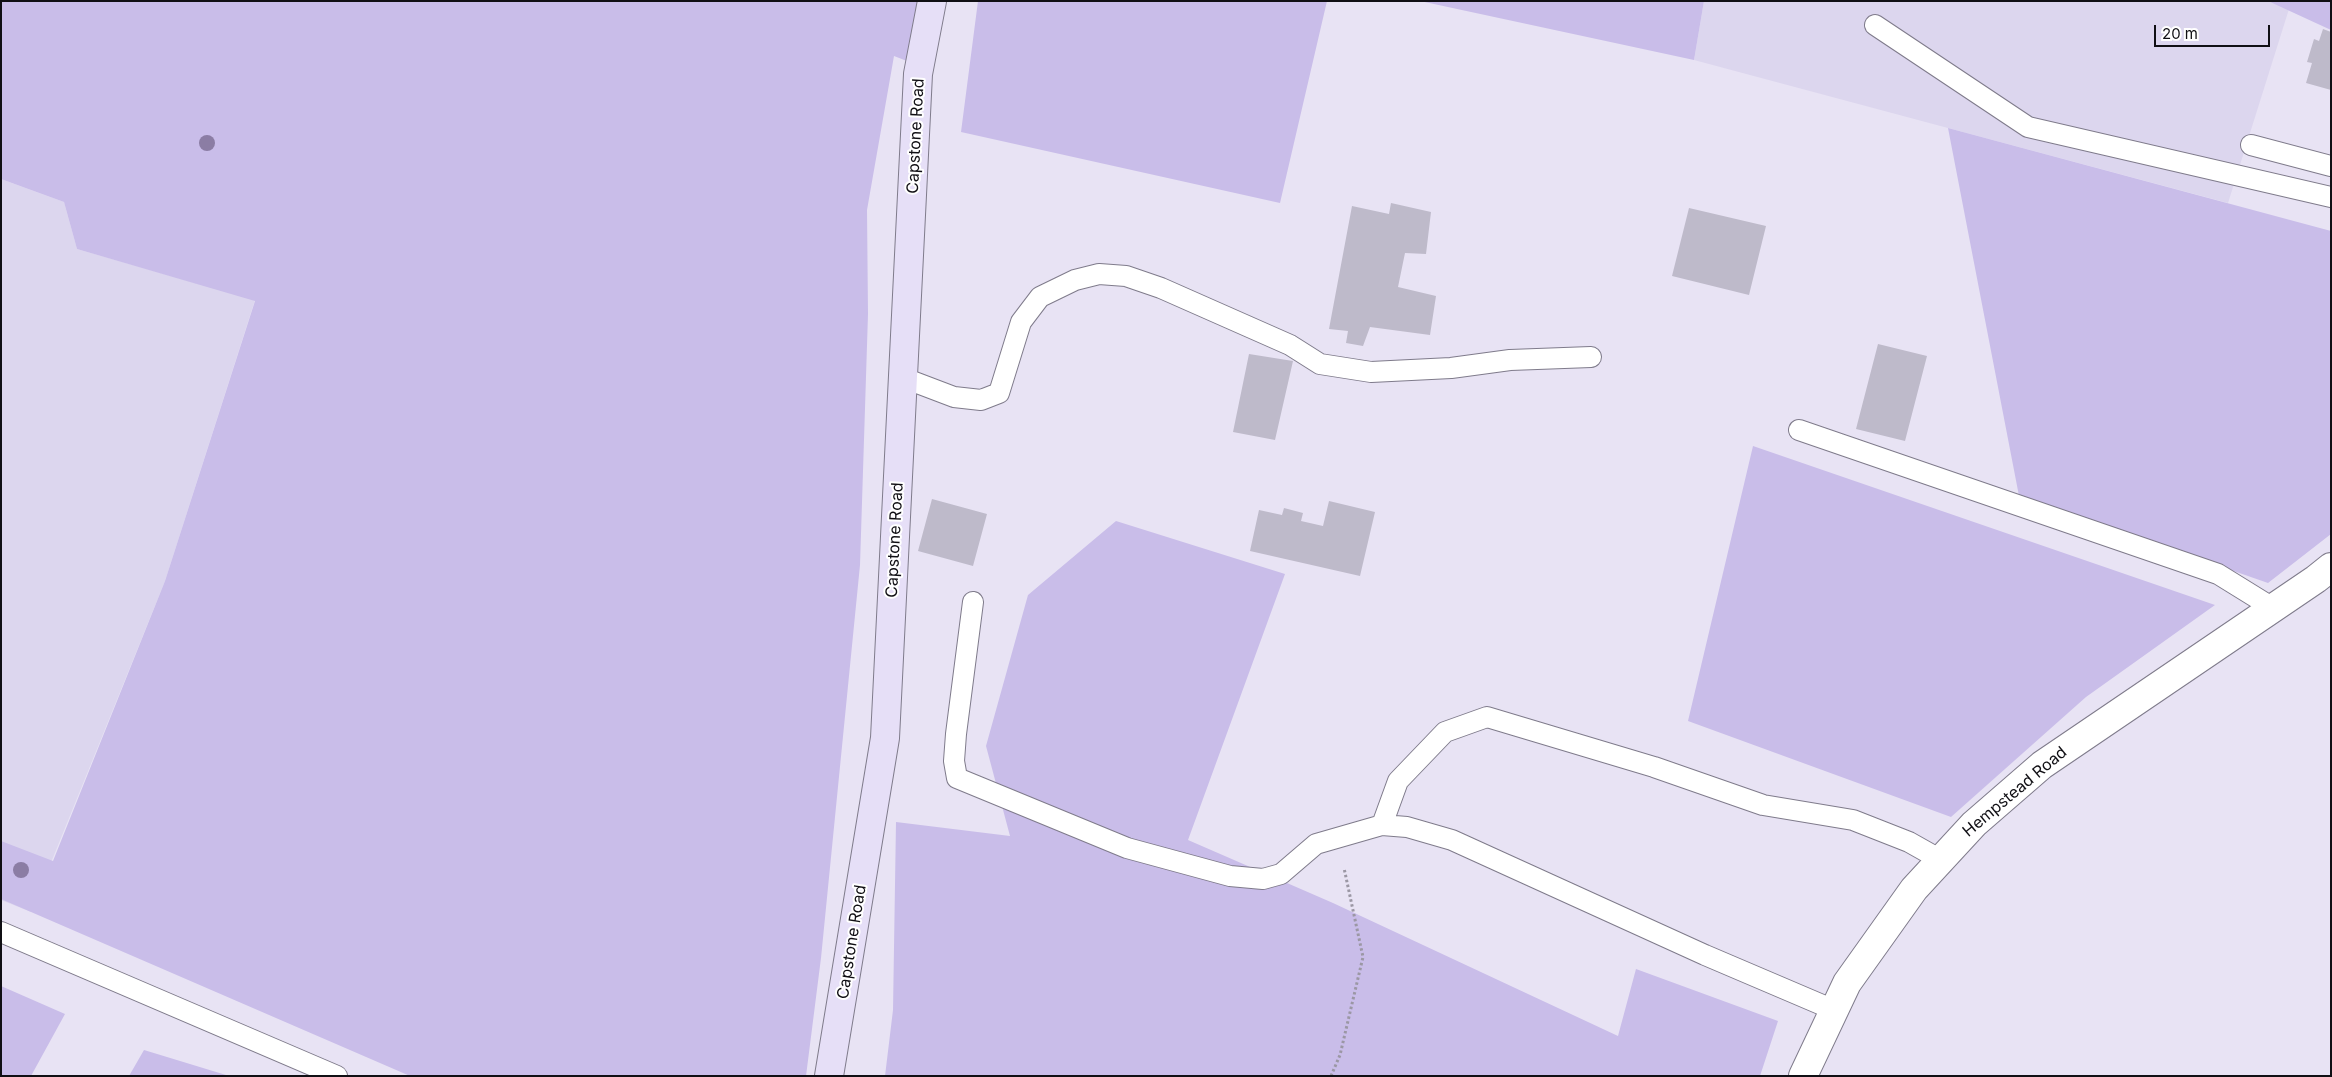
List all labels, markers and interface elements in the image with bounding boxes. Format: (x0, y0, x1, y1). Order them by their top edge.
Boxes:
scale bar (2157, 15, 2273, 47)
text: 20 m (2162, 24, 2198, 43)
street label: Capstone Road (903, 78, 929, 194)
street label: Capstone Road (882, 482, 908, 598)
street label: Hempstead Road (1959, 743, 2071, 841)
street label: Capstone Road (833, 883, 871, 1001)

